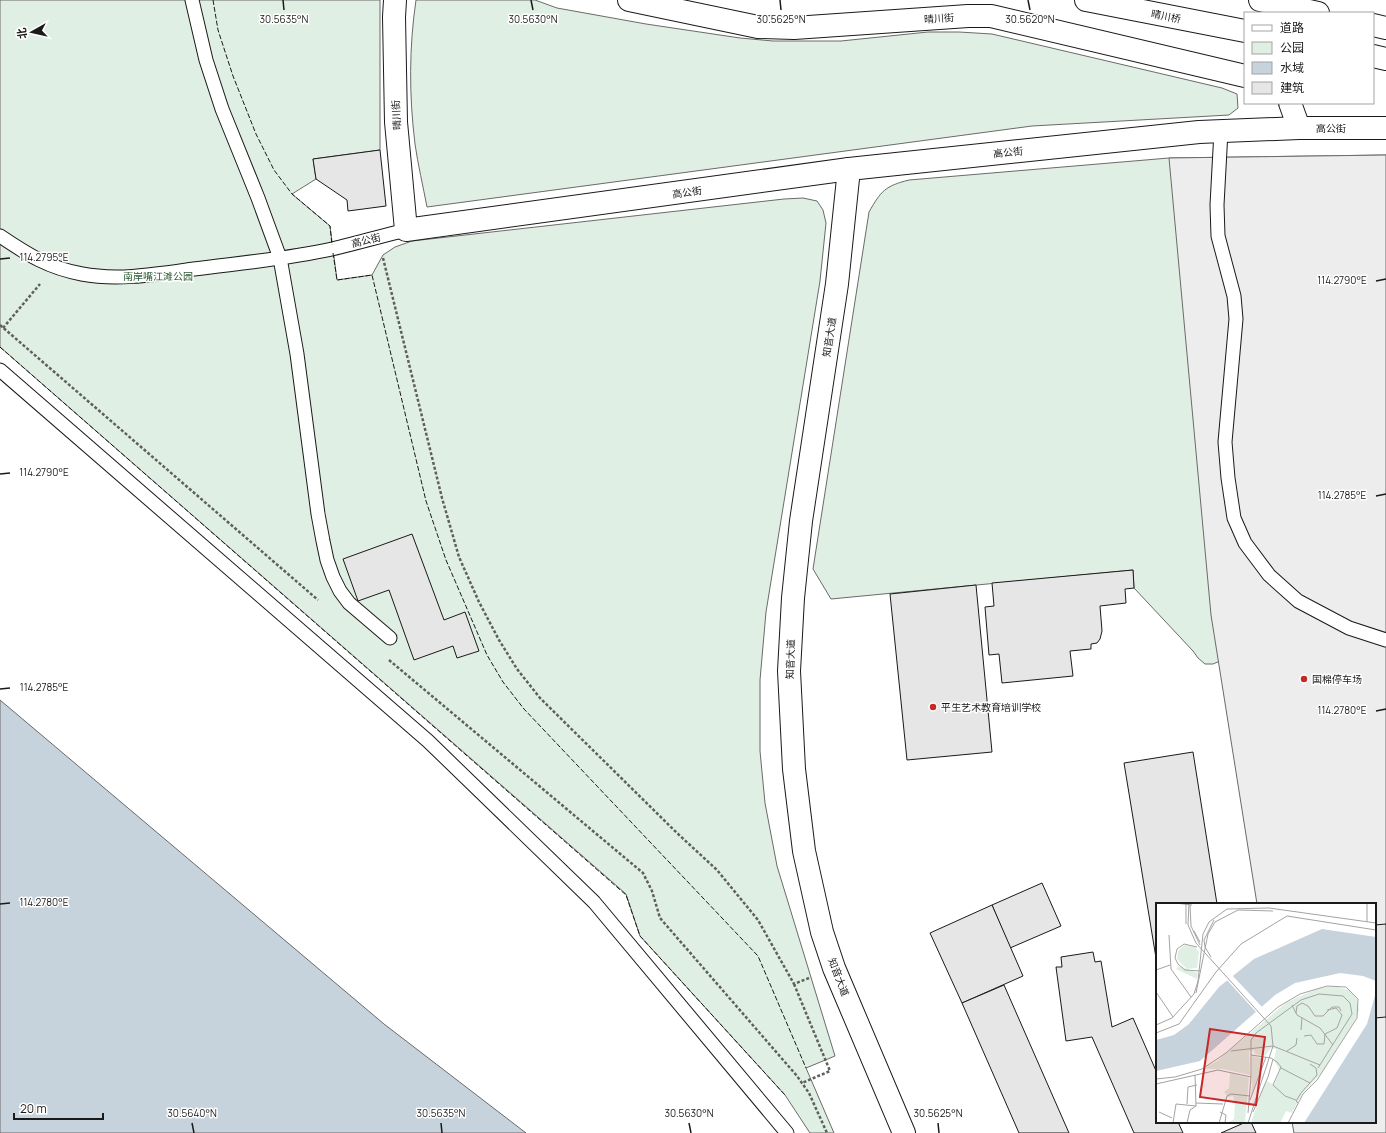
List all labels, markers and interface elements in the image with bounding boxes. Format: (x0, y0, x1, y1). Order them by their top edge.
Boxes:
street label: 晴川桥 (1150, 6, 1182, 26)
street label: 晴川街 (924, 10, 954, 26)
north arrow (12, 12, 52, 52)
text: 30.5635°N (260, 12, 309, 26)
text: 30.5630°N (508, 12, 558, 26)
text: 30.5625°N (757, 12, 806, 26)
text: 30.5620°N (1005, 12, 1055, 26)
legend (1244, 12, 1374, 104)
text: 道路 (1280, 19, 1304, 36)
text: 北 (13, 27, 30, 40)
text: 公园 (1280, 39, 1304, 56)
text: 水域 (1280, 59, 1304, 76)
text: 建筑 (1280, 79, 1304, 96)
street label: 晴川街 (388, 100, 404, 130)
street label: 高公街 (1316, 121, 1346, 135)
street label: 高公街 (992, 143, 1024, 161)
street label: 高公街 (671, 183, 703, 201)
street label: 高公街 (350, 230, 382, 250)
text: 114.2795°E (20, 250, 69, 264)
park label: 南岸嘴江滩公园 (123, 269, 193, 283)
text: 114.2790°E (1317, 273, 1367, 287)
street label: 知音大道 (819, 316, 839, 358)
text: 114.2790°E (19, 465, 69, 479)
text: 114.2785°E (1318, 488, 1367, 502)
street label: 知音大道 (782, 639, 798, 679)
place label: 国棉停车场 (1312, 672, 1362, 686)
marker: 国棉停车场 (1299, 674, 1309, 684)
text: 114.2785°E (20, 680, 69, 694)
place label: 平生艺术教育培训学校 (941, 700, 1041, 714)
marker: 平生艺术教育培训学校 (928, 702, 938, 712)
text: 114.2780°E (1318, 703, 1367, 717)
text: 114.2780°E (20, 895, 69, 909)
inset map (1156, 903, 1376, 1123)
street label: 知音大道 (825, 956, 853, 998)
scale bar (14, 1095, 103, 1121)
text: 20 m (20, 1100, 47, 1117)
text: 30.5640°N (167, 1106, 217, 1120)
text: 30.5635°N (417, 1106, 466, 1120)
text: 30.5630°N (664, 1106, 714, 1120)
text: 30.5625°N (914, 1106, 963, 1120)

